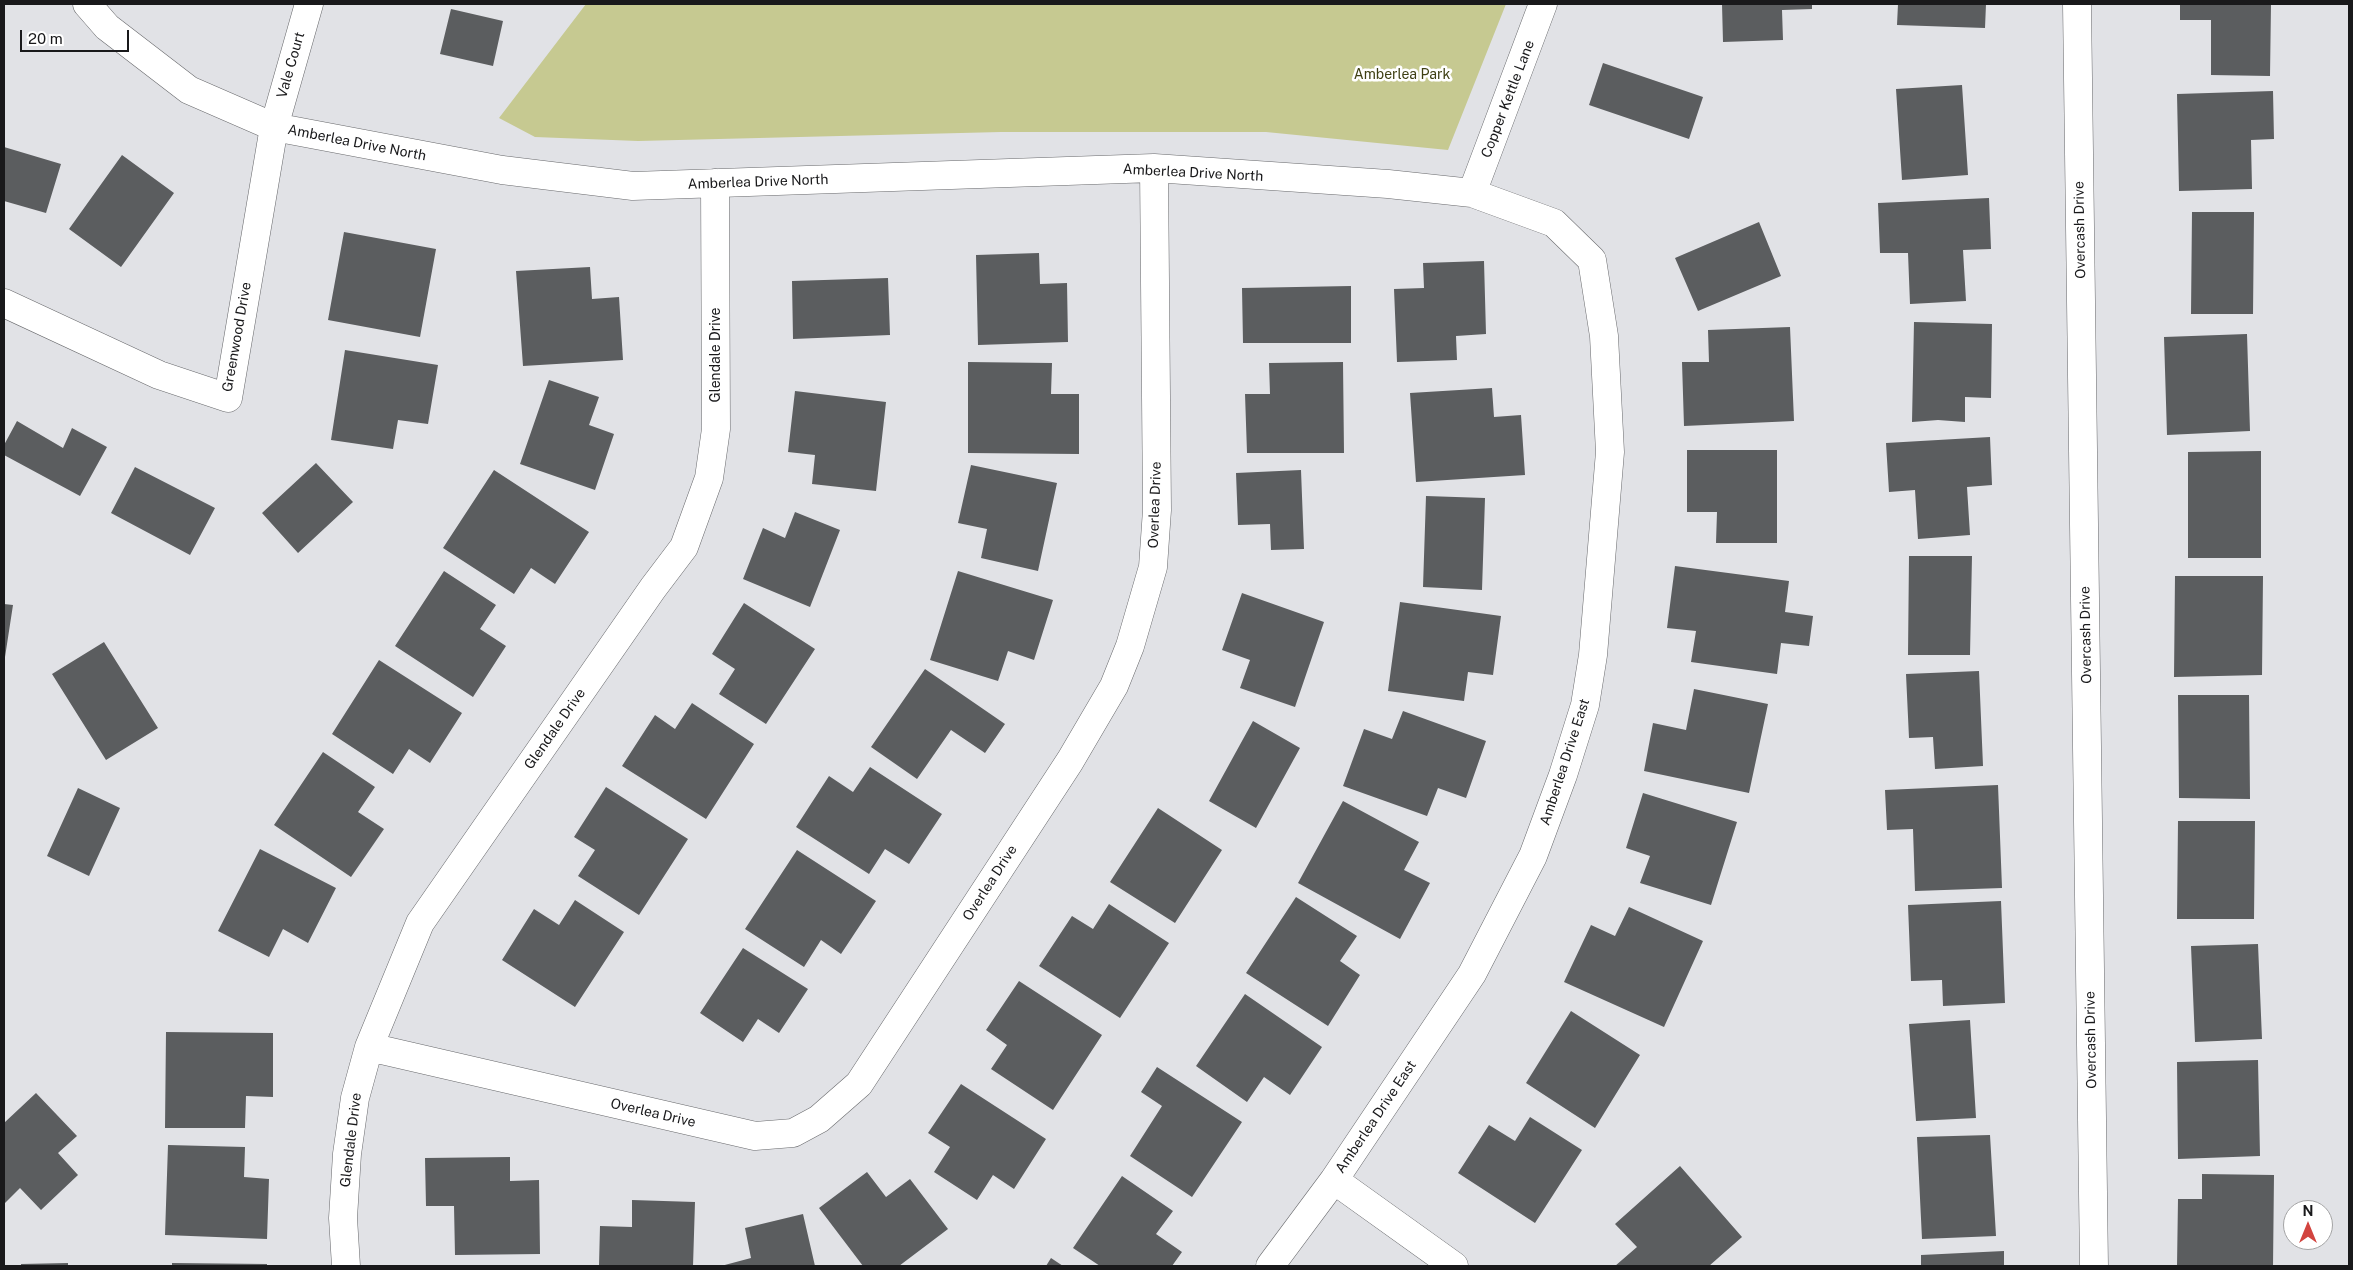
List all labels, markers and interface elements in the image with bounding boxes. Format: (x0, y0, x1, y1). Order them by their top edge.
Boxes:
scale bar (22, 20, 131, 52)
text: 20 m (28, 30, 63, 47)
street label: Vale Court (274, 30, 308, 100)
street label: Copper Kettle Lane (1478, 38, 1538, 160)
park label: Amberlea Park (1354, 67, 1450, 83)
street label: Amberlea Drive North (286, 121, 428, 165)
street label: Amberlea Drive North (1122, 161, 1264, 185)
street label: Amberlea Drive North (687, 171, 829, 193)
street label: Overcash Drive (2071, 181, 2089, 279)
street label: Greenwood Drive (219, 281, 255, 393)
street label: Glendale Drive (708, 308, 724, 402)
street label: Overlea Drive (1145, 461, 1165, 549)
street label: Overcash Drive (2077, 586, 2095, 684)
street label: Glendale Drive (521, 685, 589, 773)
street label: Amberlea Drive East (1537, 697, 1593, 827)
street label: Overlea Drive (959, 842, 1021, 924)
street label: Overcash Drive (2082, 991, 2100, 1089)
street label: Amberlea Drive East (1332, 1057, 1420, 1177)
street label: Glendale Drive (337, 1092, 365, 1188)
street label: Overlea Drive (609, 1095, 697, 1131)
north arrow (2283, 1200, 2333, 1250)
text: N (2303, 1203, 2313, 1219)

